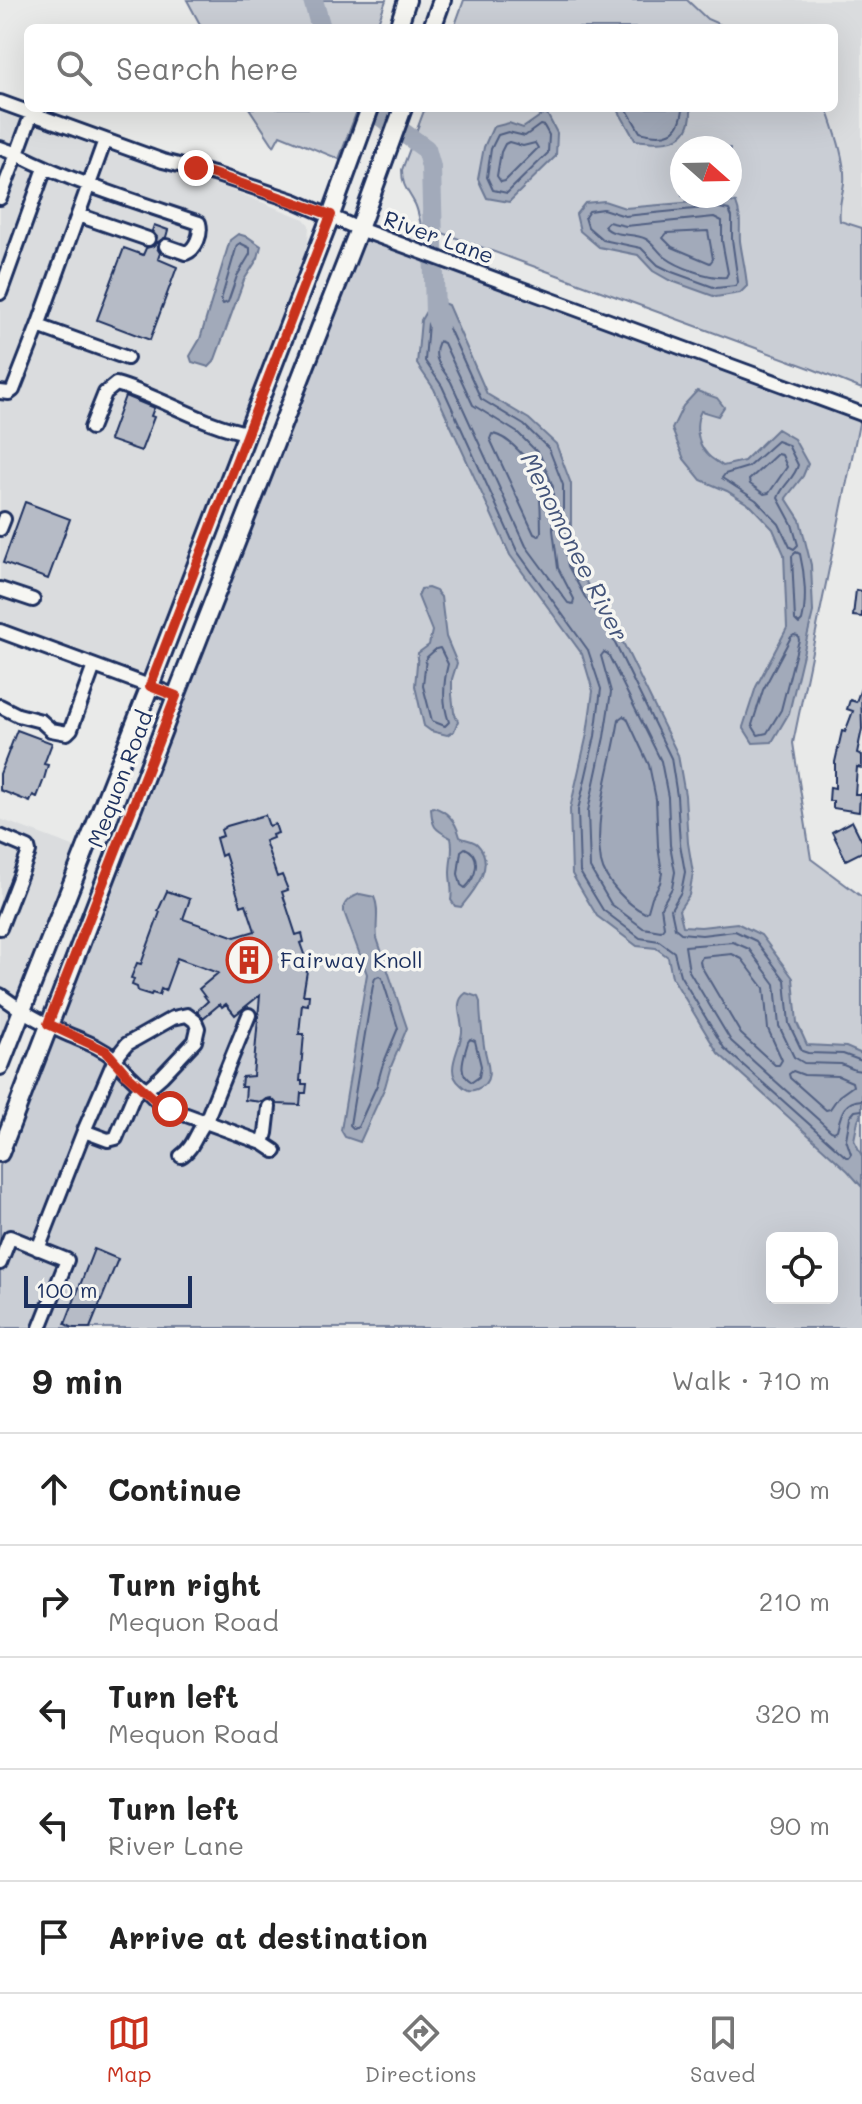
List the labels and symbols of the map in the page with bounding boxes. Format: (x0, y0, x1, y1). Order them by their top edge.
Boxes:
north arrow (670, 136, 742, 208)
route end (178, 150, 214, 186)
street label: River Lane (380, 203, 498, 270)
water label: Menomonee River (514, 447, 636, 646)
street label: Mequon Road (80, 706, 159, 851)
building icon: Fairway Knoll (225, 936, 273, 984)
place label: Fairway Knoll (280, 945, 423, 974)
route start (152, 1091, 188, 1127)
scale bar (24, 1272, 192, 1308)

